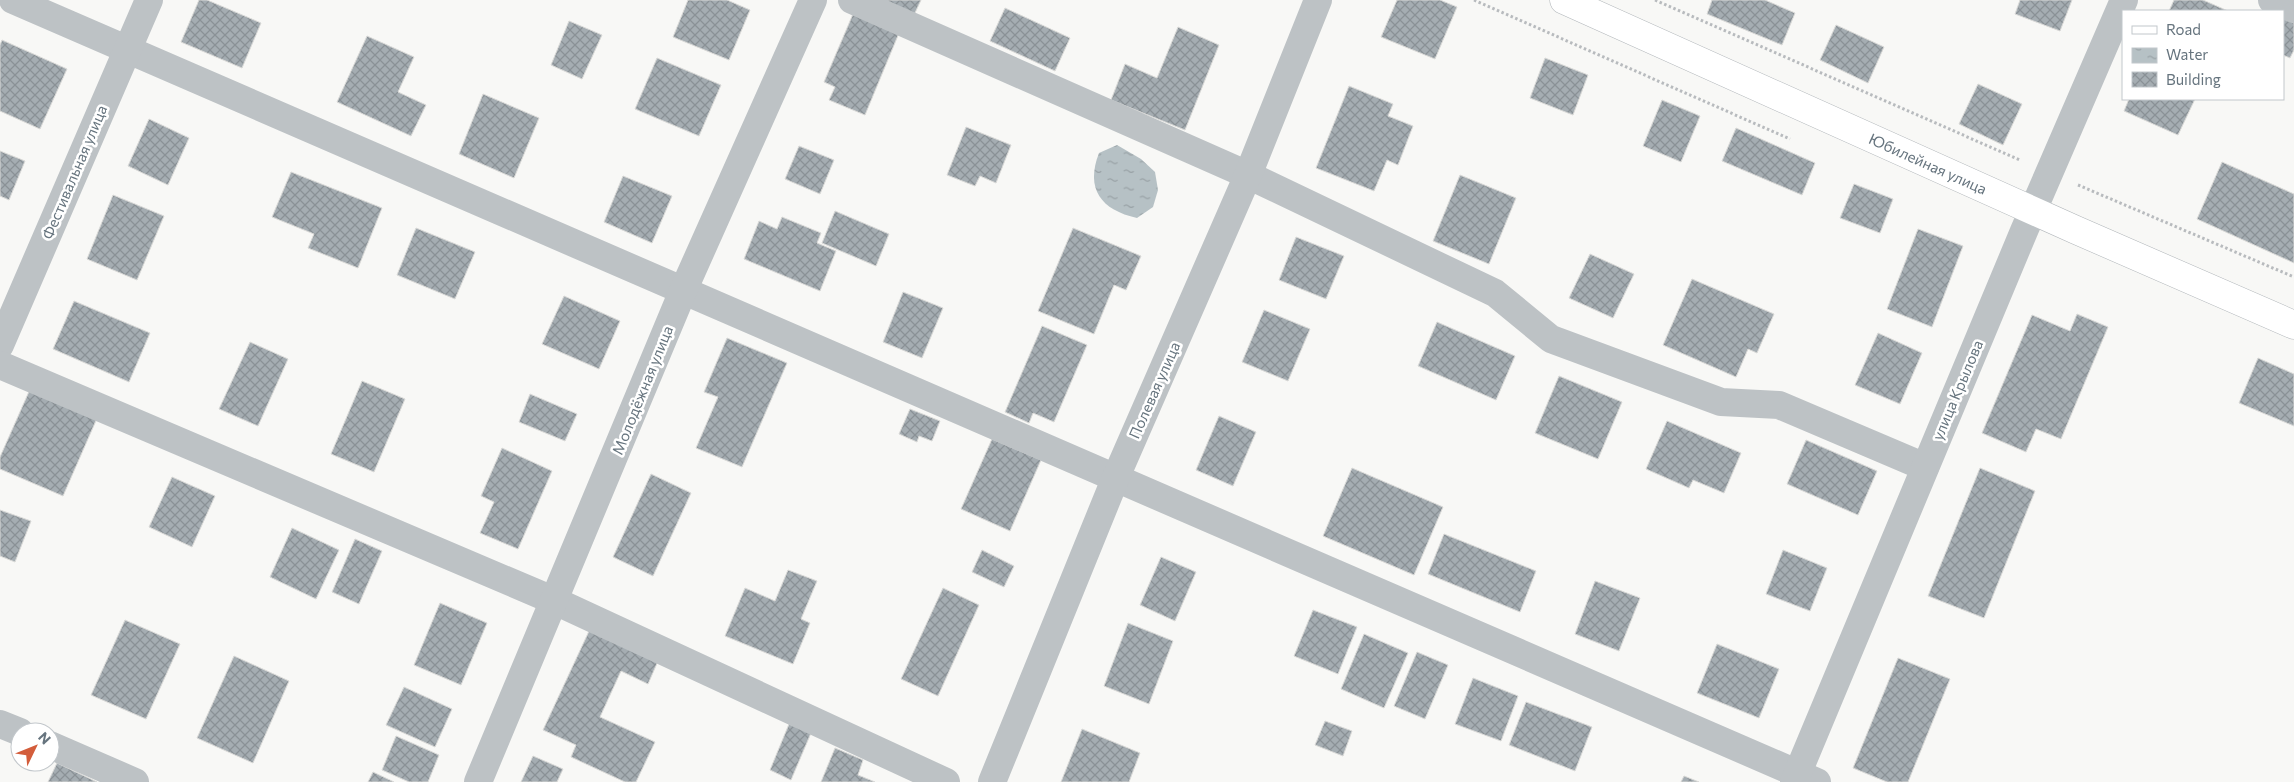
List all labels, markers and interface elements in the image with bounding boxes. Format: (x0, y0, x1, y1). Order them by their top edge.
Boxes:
legend (2122, 10, 2284, 100)
text: Road (2166, 20, 2201, 38)
text: Water (2166, 45, 2208, 63)
text: Building (2166, 70, 2221, 88)
street label: Фестивальная улица (38, 102, 110, 242)
street label: Юбилейная улица (1866, 129, 1990, 198)
street label: Молодёжная улица (608, 323, 676, 457)
street label: улица Крылова (1928, 337, 1986, 443)
street label: Полевая улица (1125, 339, 1183, 441)
north arrow (10, 722, 60, 772)
text: N (35, 728, 55, 747)

